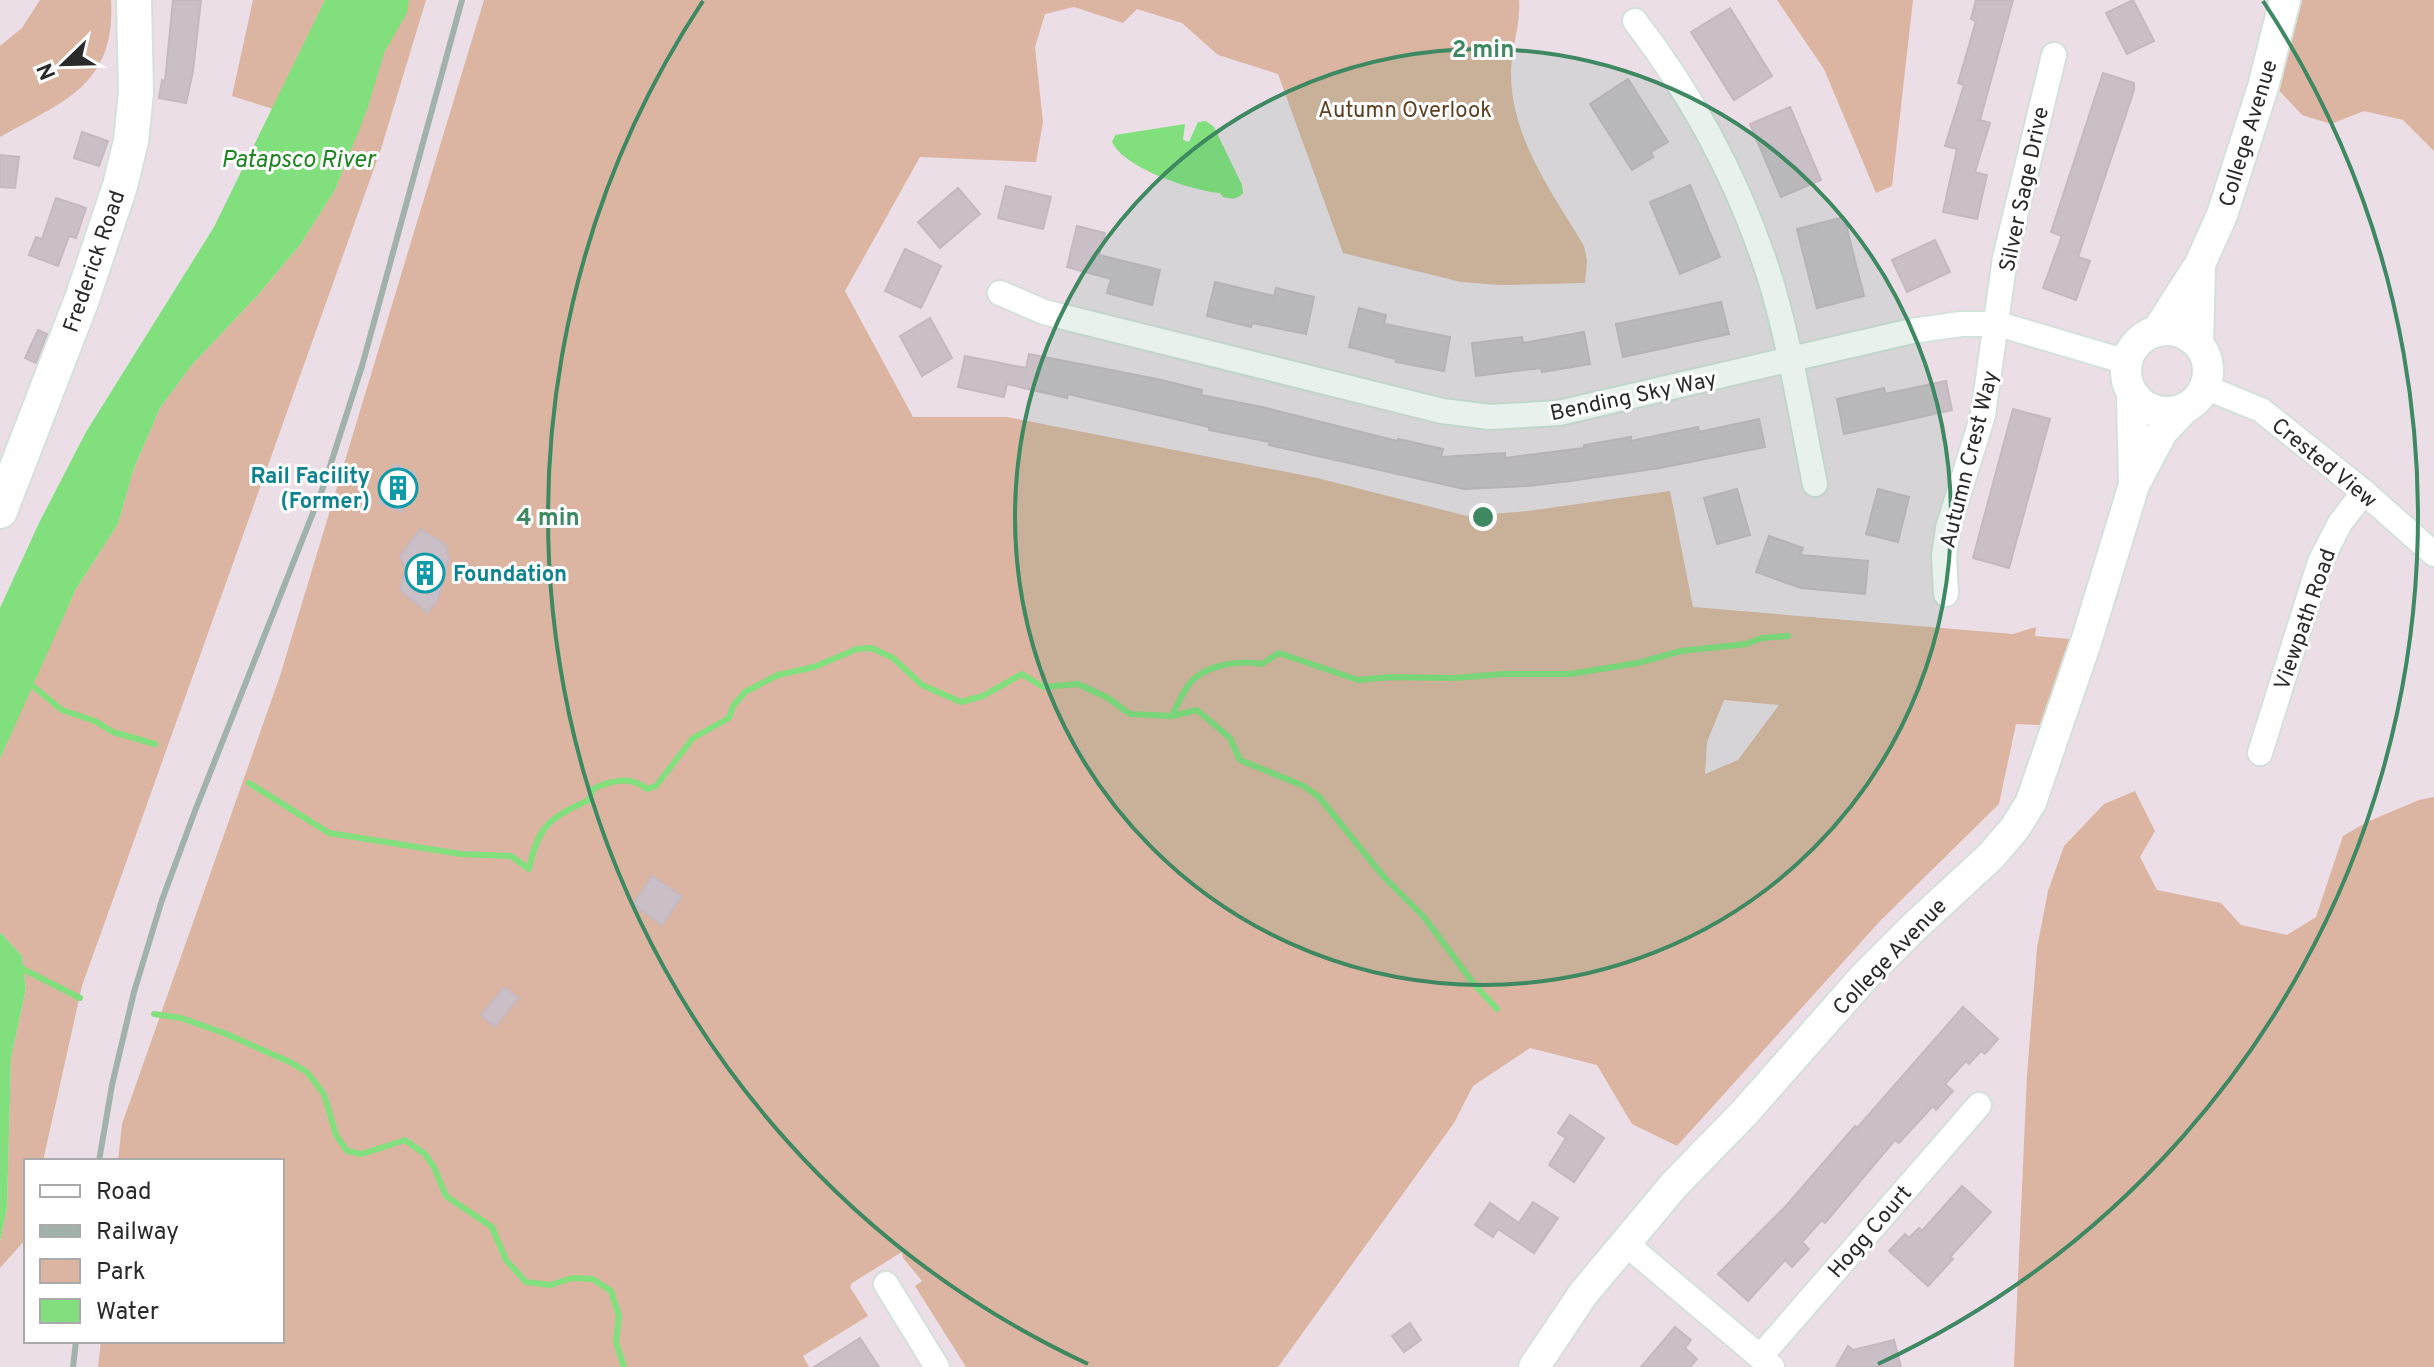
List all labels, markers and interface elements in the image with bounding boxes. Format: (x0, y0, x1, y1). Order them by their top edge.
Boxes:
north arrow (24, 24, 104, 104)
text: 2 min (1452, 36, 1514, 66)
street label: College Avenue (2214, 57, 2285, 211)
text: N (32, 58, 63, 83)
park label: Autumn Overlook (1318, 98, 1492, 125)
street label: Silver Sage Drive (1995, 105, 2056, 274)
water label: Patapsco River (221, 146, 377, 176)
street label: Frederick Road (58, 187, 132, 336)
street label: Bending Sky Way (1548, 367, 1719, 428)
street label: Autumn Crest Way (1935, 368, 2006, 551)
street label: Crested View (2265, 413, 2382, 515)
place label: Rail Facility (Former) (250, 464, 370, 516)
building icon: Rail Facility (Former) (377, 467, 419, 509)
centre of rings (1469, 503, 1497, 531)
text: 4 min (516, 504, 580, 534)
street label: Viewpath Road (2270, 546, 2343, 694)
building icon: Foundation (404, 552, 446, 594)
place label: Foundation (453, 562, 567, 589)
street label: College Avenue (1828, 894, 1953, 1022)
legend (24, 1159, 284, 1343)
text: Road (96, 1178, 152, 1208)
street label: Hogg Court (1823, 1181, 1919, 1285)
text: Railway (96, 1218, 179, 1248)
text: Park (96, 1258, 146, 1288)
text: Water (96, 1298, 159, 1328)

